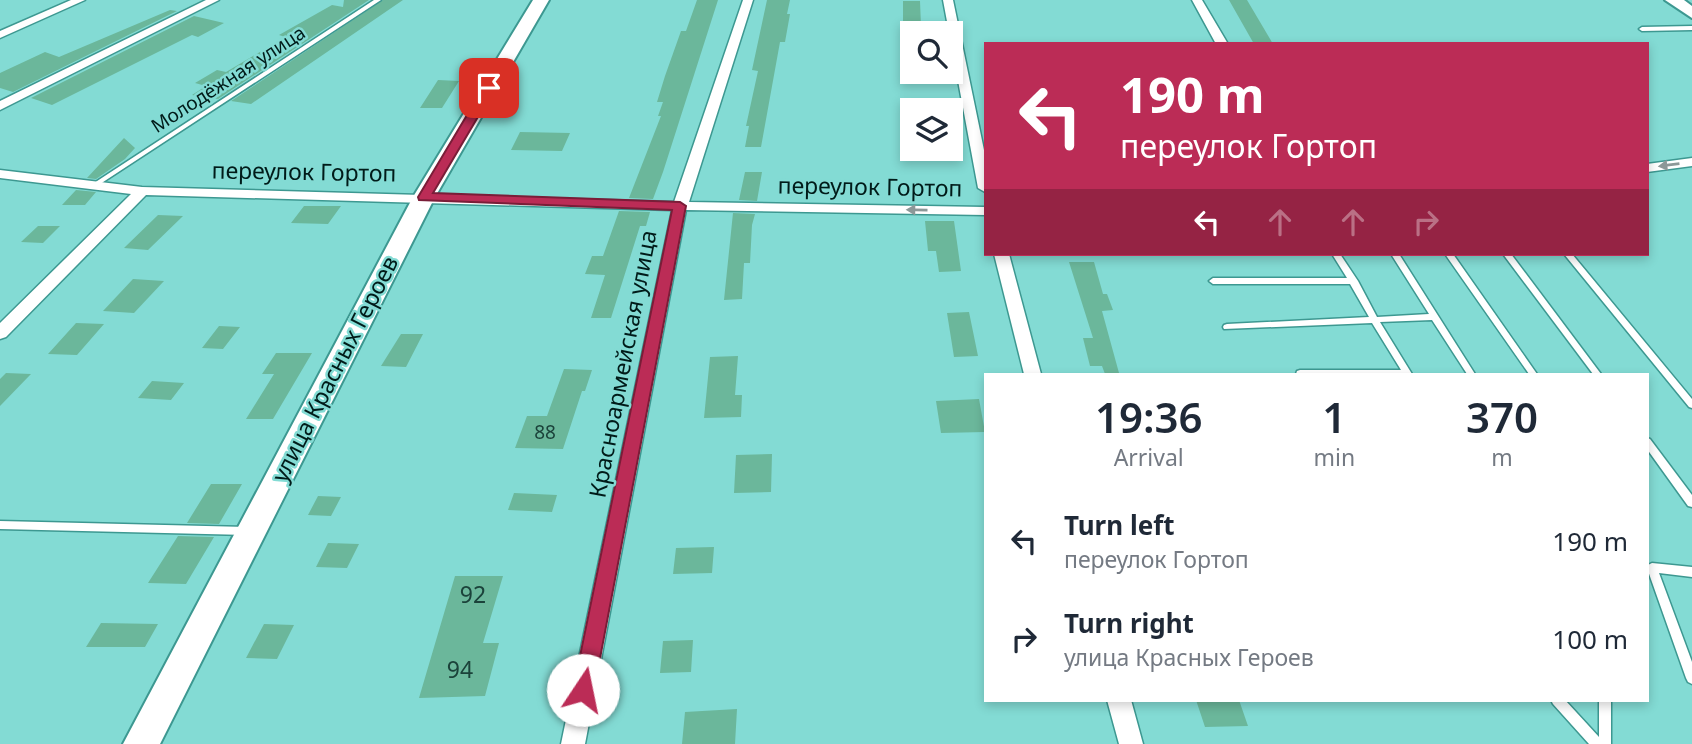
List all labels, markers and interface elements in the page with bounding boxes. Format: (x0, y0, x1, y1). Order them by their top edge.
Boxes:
street label: Молодёжная улица (146, 19, 310, 139)
map controls (900, 21, 963, 161)
button: search (900, 21, 963, 84)
pin (459, 58, 519, 118)
text: 190 m (1120, 61, 1265, 127)
icon: arrive (470, 69, 508, 107)
icon: left (1005, 70, 1096, 161)
button: layers (900, 98, 963, 161)
text: переулок Гортоп (1120, 124, 1377, 167)
street label: переулок Гортоп (211, 153, 397, 189)
one-way arrow (1658, 160, 1680, 171)
street label: переулок Гортоп (777, 168, 963, 204)
icon: left (1188, 203, 1226, 241)
icon: ahead (1261, 203, 1299, 241)
icon: ahead (1334, 203, 1372, 241)
icon: right (1407, 203, 1445, 241)
one-way arrow (906, 205, 928, 216)
street label: Красноармейская улица (580, 227, 664, 500)
street label: улица Красных Героев (263, 250, 405, 487)
text: 19:36 (1095, 388, 1203, 445)
text: 1 (1322, 388, 1346, 445)
text: 370 (1466, 388, 1538, 445)
house number: 88 (534, 419, 556, 445)
text: Arrival (1114, 441, 1184, 473)
text: min (1313, 441, 1355, 473)
text: m (1491, 441, 1513, 473)
text: Turn left (1064, 507, 1175, 543)
icon: left (1005, 522, 1043, 560)
text: 190 m (1552, 523, 1628, 559)
text: переулок Гортоп (1064, 543, 1249, 575)
house number: 92 (460, 578, 486, 610)
text: Turn right (1064, 605, 1194, 641)
icon: right (1005, 620, 1043, 658)
text: 100 m (1552, 621, 1628, 657)
text: улица Красных Героев (1064, 641, 1314, 673)
house number: 94 (447, 653, 473, 685)
position arrow (546, 653, 620, 727)

